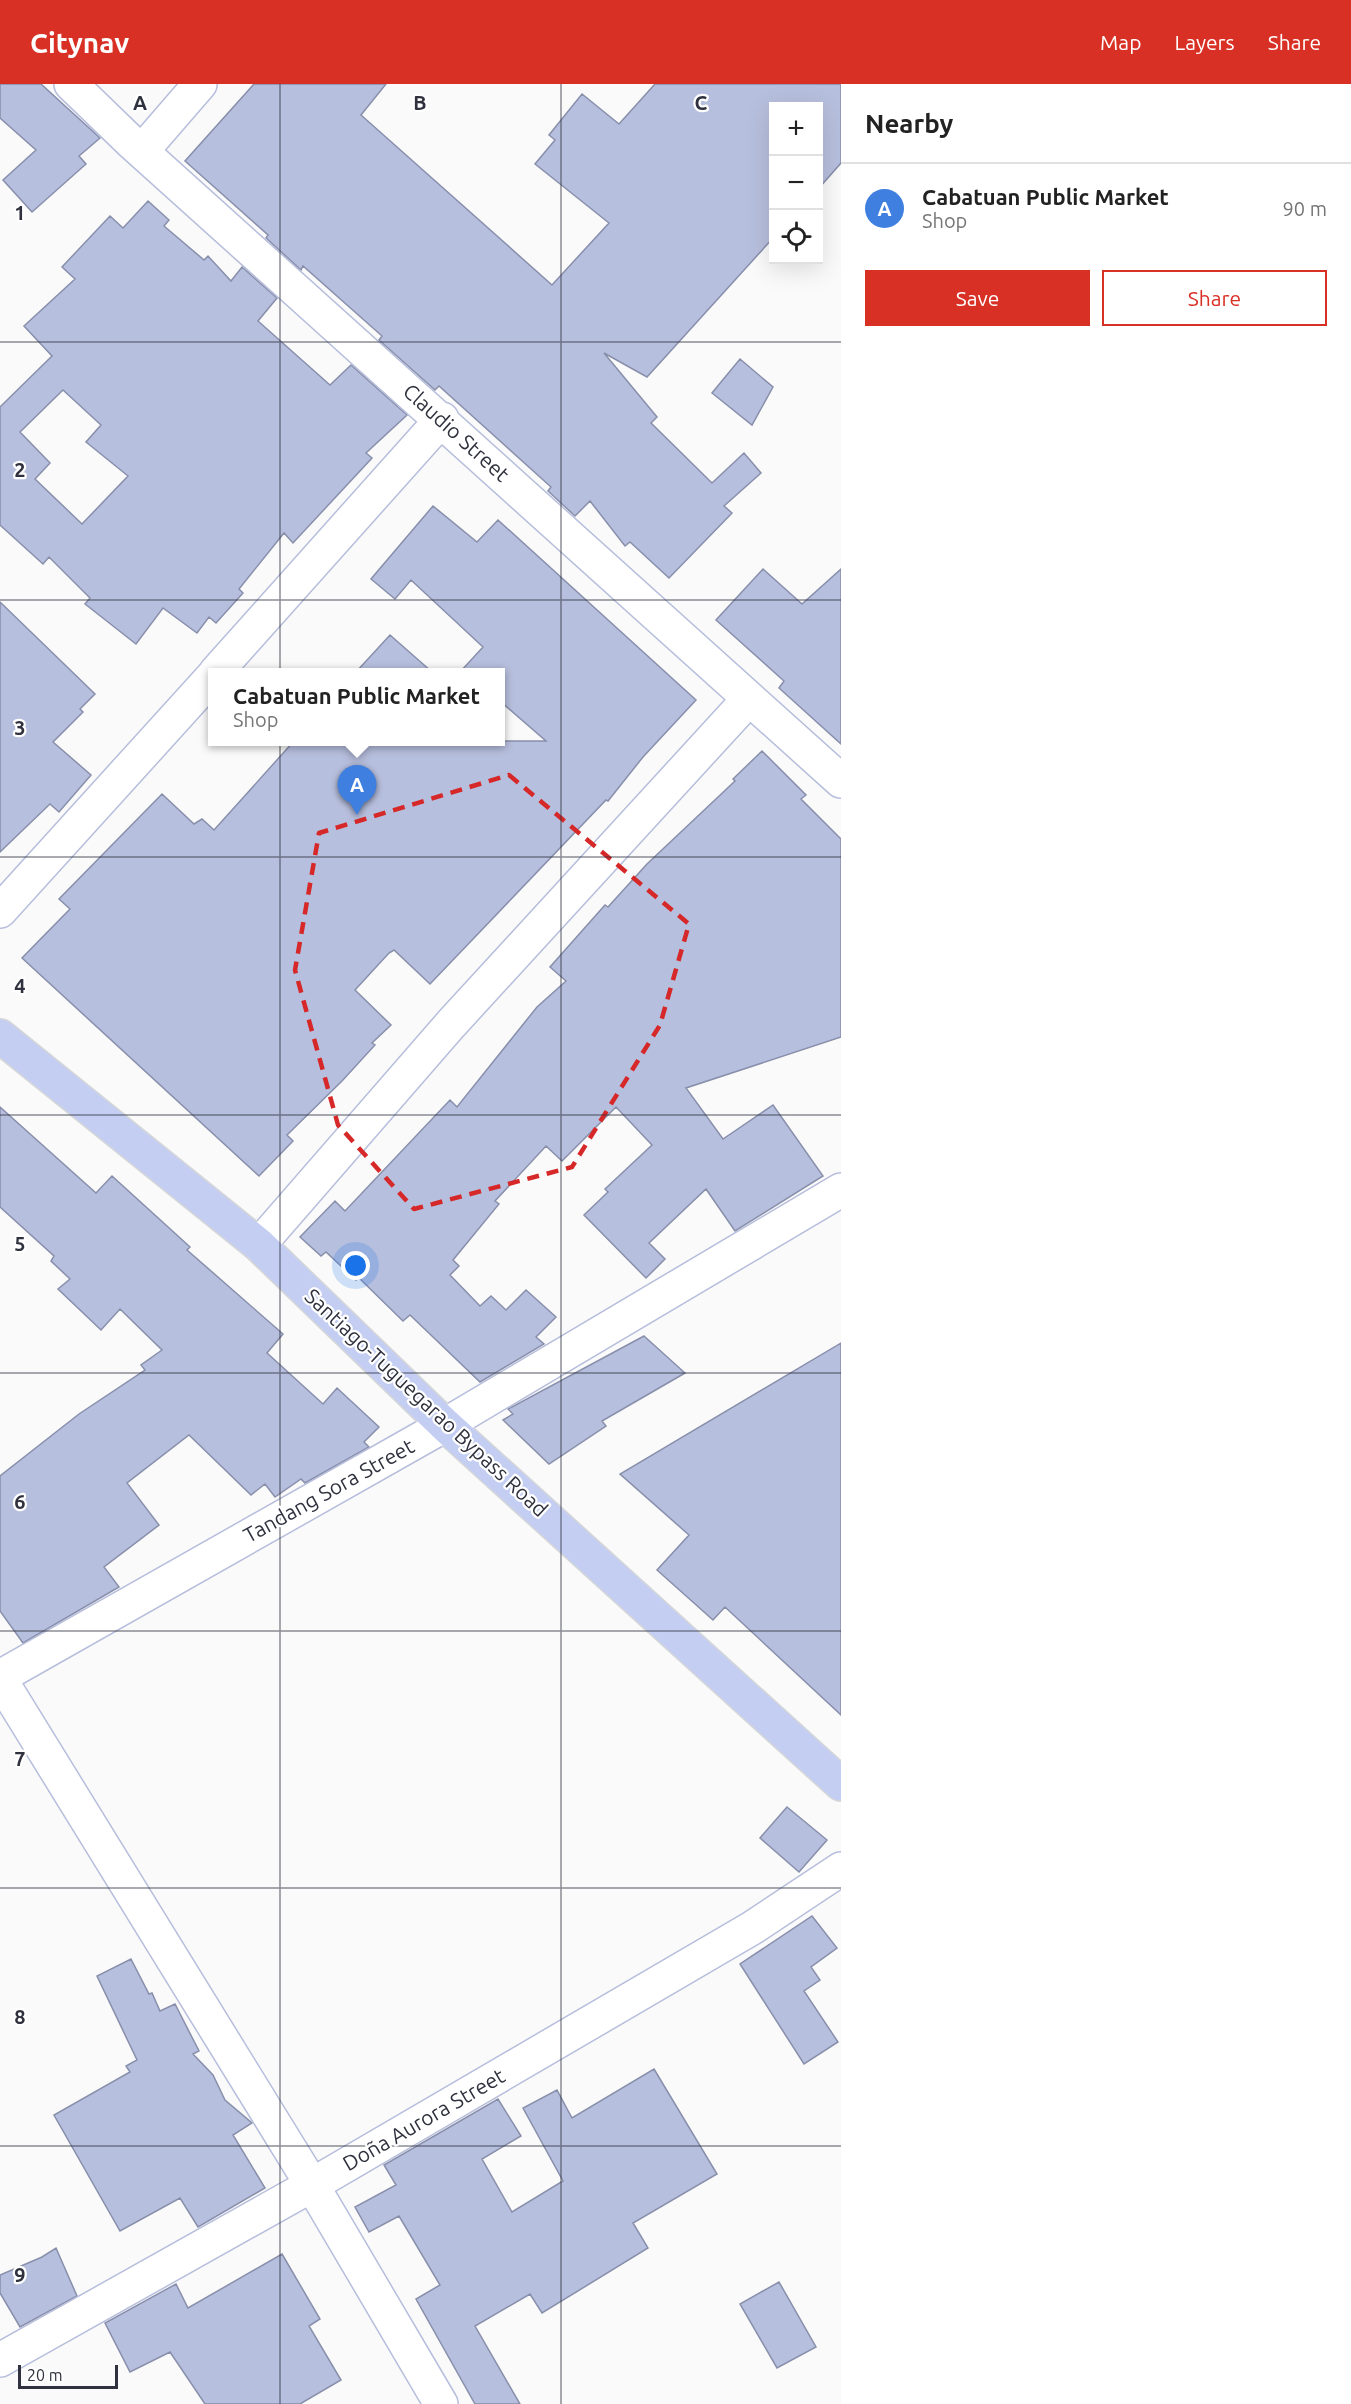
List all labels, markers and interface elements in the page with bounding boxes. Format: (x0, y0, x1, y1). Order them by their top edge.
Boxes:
text: Citynav (30, 27, 129, 58)
text: Map (1100, 30, 1141, 54)
text: Layers (1174, 30, 1235, 54)
text: Share (1268, 30, 1321, 54)
text: A (133, 91, 147, 114)
text: B (413, 91, 427, 114)
text: C (695, 91, 708, 114)
map controls (769, 102, 823, 264)
button: + (769, 102, 823, 156)
text: Nearby (865, 109, 953, 138)
button: − (769, 156, 823, 210)
text: Cabatuan Public Market (922, 184, 1169, 209)
text: A (877, 197, 892, 220)
text: 90 m (1283, 197, 1327, 220)
text: 1 (14, 201, 26, 224)
text: Shop (922, 209, 967, 232)
button: locate (769, 210, 823, 264)
button: Save (865, 270, 1090, 326)
button: Share (1102, 270, 1327, 326)
street label: Claudio Street (399, 378, 515, 486)
text: 2 (14, 458, 26, 481)
popup (208, 668, 505, 746)
text: Cabatuan Public Market (233, 683, 480, 708)
text: Shop (233, 708, 278, 731)
text: 3 (14, 716, 26, 739)
pin: A (338, 766, 376, 815)
text: 4 (14, 974, 26, 997)
text: 5 (14, 1232, 26, 1255)
your location (341, 1251, 370, 1280)
street label: Santiago-Tuguegarao Bypass Road (300, 1283, 553, 1521)
street label: Tandang Sora Street (239, 1433, 418, 1547)
text: 6 (14, 1490, 26, 1513)
text: 7 (14, 1747, 26, 1770)
text: 8 (14, 2005, 26, 2028)
street label: Doña Aurora Street (338, 2063, 509, 2175)
text: 9 (14, 2263, 26, 2286)
scale bar (18, 2362, 118, 2390)
text: 20 m (27, 2366, 63, 2384)

